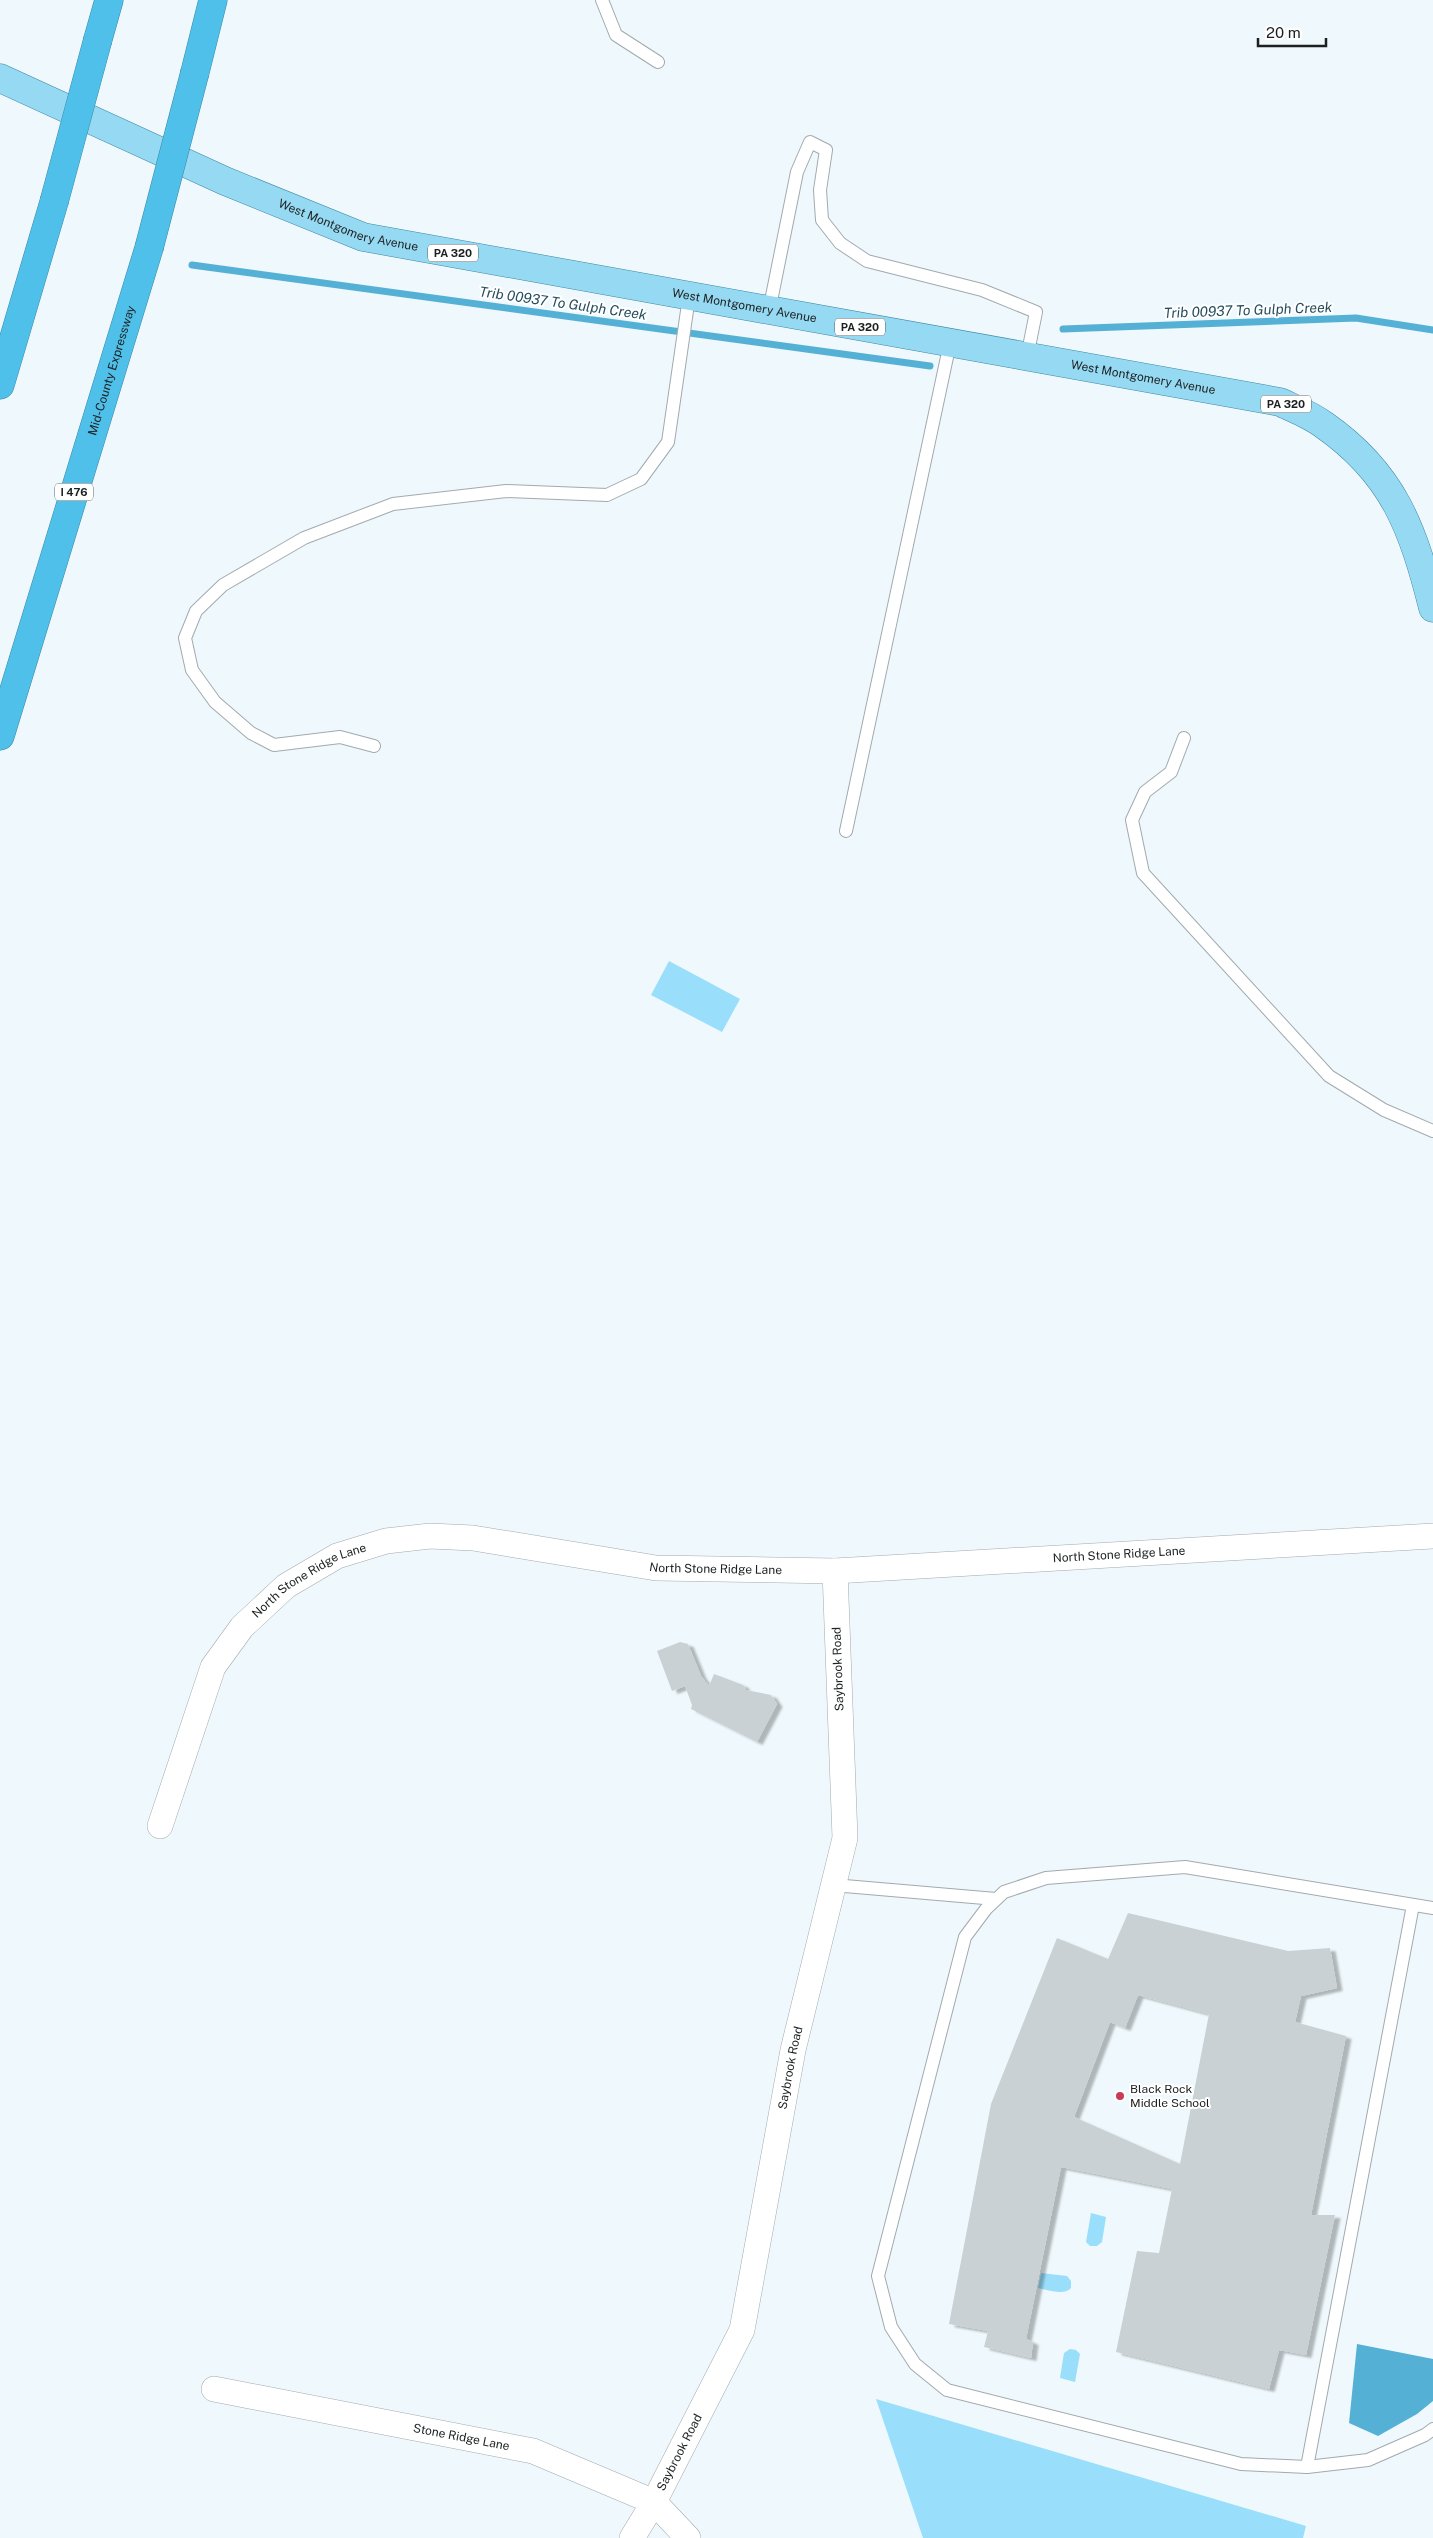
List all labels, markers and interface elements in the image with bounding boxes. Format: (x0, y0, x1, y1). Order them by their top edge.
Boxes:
scale bar (1258, 15, 1326, 47)
text: 20 m (1266, 24, 1301, 41)
street label: West Montgomery Avenue (276, 196, 420, 254)
road number: PA 320 (428, 244, 478, 262)
water label: Trib 00937 To Gulph Creek (478, 283, 648, 323)
street label: West Montgomery Avenue (671, 286, 818, 326)
water label: Trib 00937 To Gulph Creek (1164, 299, 1333, 321)
street label: Mid-County Expressway (85, 304, 138, 437)
road number: PA 320 (835, 318, 885, 336)
street label: West Montgomery Avenue (1070, 357, 1217, 397)
road number: PA 320 (1261, 396, 1311, 412)
road number: I 476 (55, 484, 93, 501)
street label: North Stone Ridge Lane (249, 1540, 368, 1621)
street label: North Stone Ridge Lane (1052, 1543, 1186, 1565)
street label: North Stone Ridge Lane (648, 1560, 782, 1577)
street label: Saybrook Road (830, 1627, 846, 1711)
street label: Saybrook Road (775, 2025, 806, 2110)
place label: Black Rock Middle School (1130, 2082, 1210, 2110)
marker: Black Rock Middle School (1114, 2090, 1126, 2102)
street label: Saybrook Road (654, 2412, 705, 2493)
street label: Stone Ridge Lane (412, 2421, 511, 2453)

